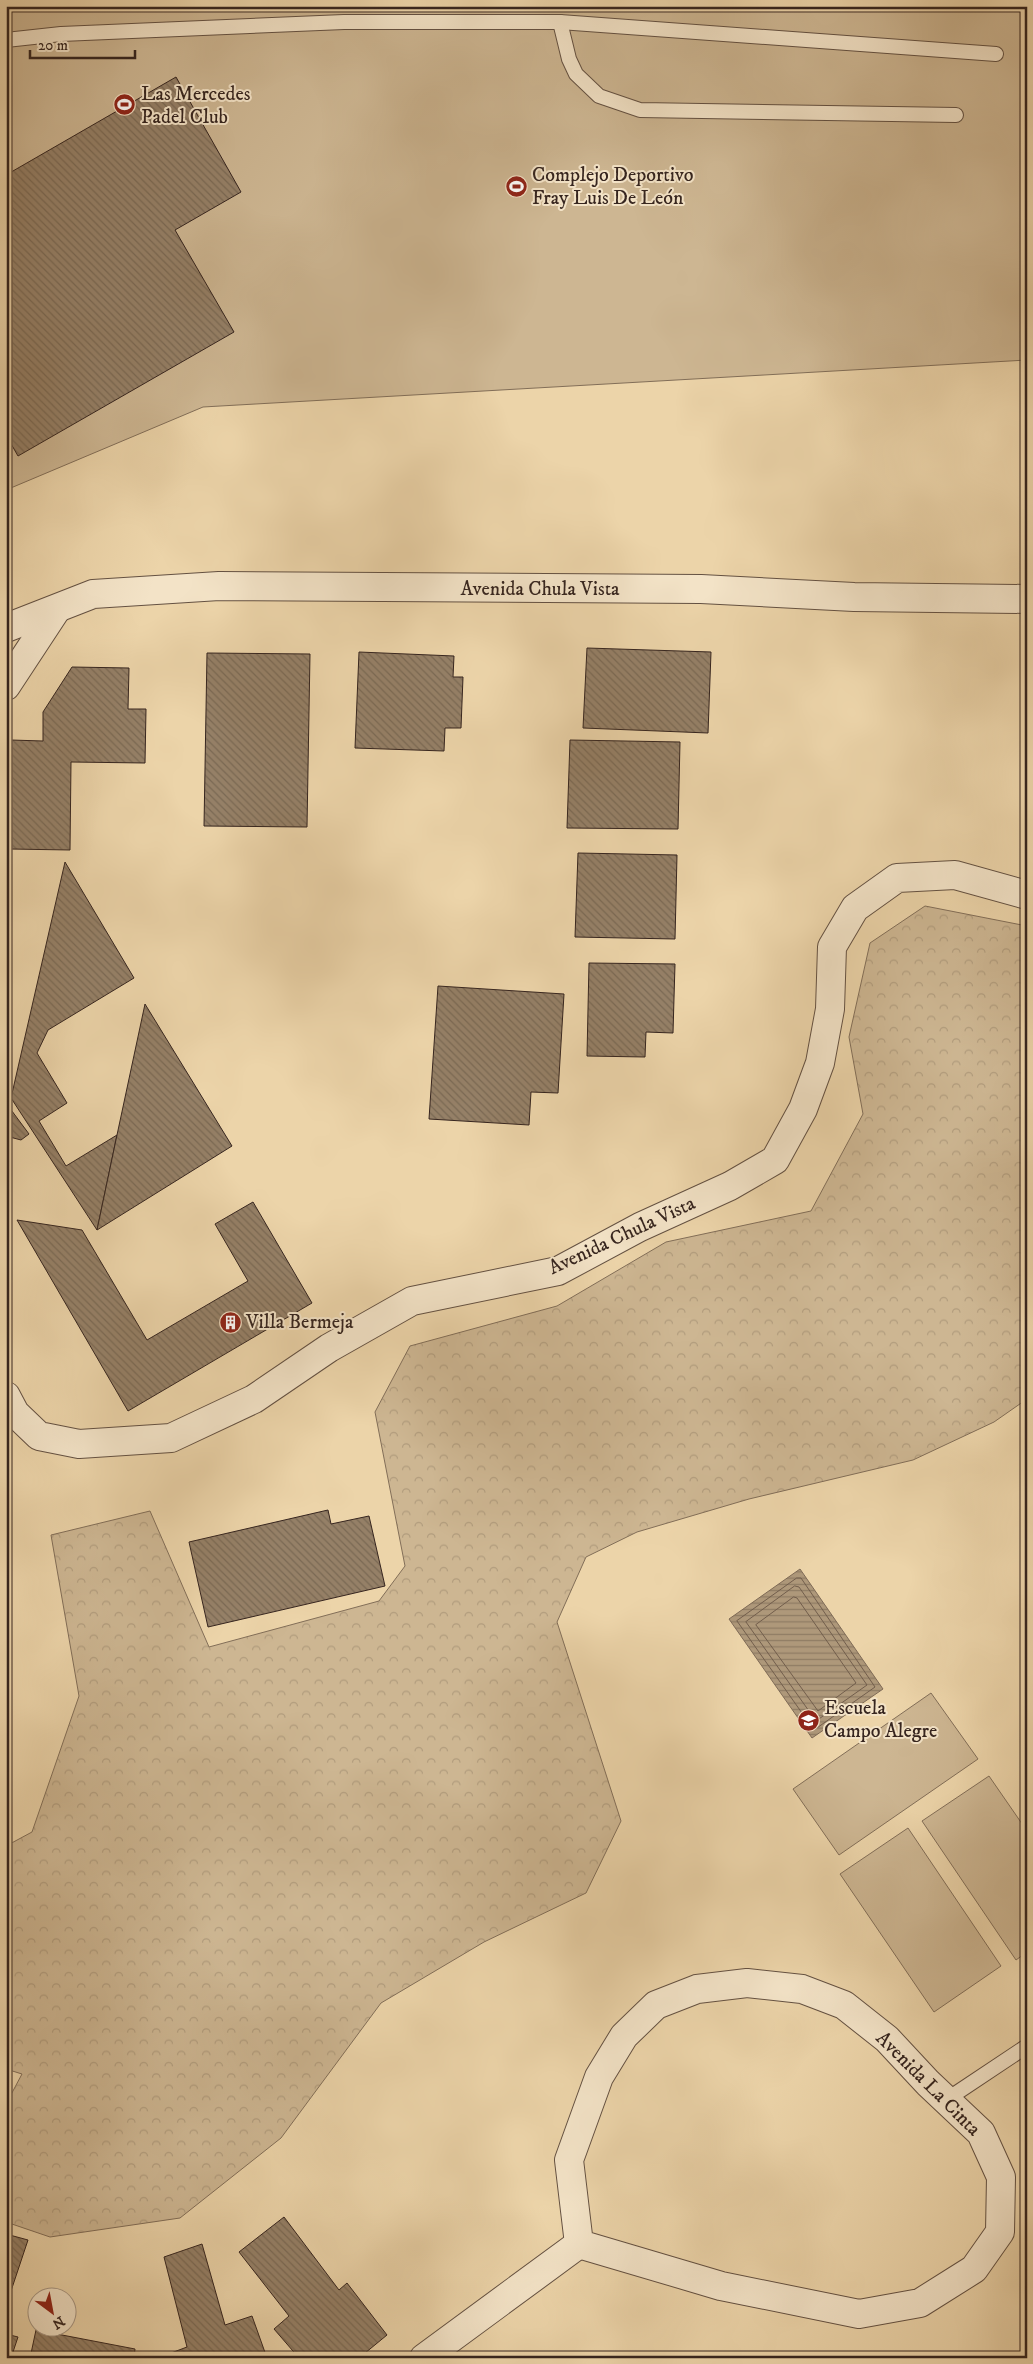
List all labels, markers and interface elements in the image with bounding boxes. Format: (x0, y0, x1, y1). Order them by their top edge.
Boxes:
scale bar (30, 28, 135, 60)
text: 20 m (38, 36, 68, 55)
place label: Las Mercedes Padel Club (141, 82, 251, 130)
sports icon: Las Mercedes Padel Club (113, 93, 137, 117)
place label: Complejo Deportivo Fray Luis De León (532, 163, 693, 211)
sports icon: Complejo Deportivo Fray Luis De León (504, 174, 528, 198)
street label: Avenida Chula Vista (460, 577, 620, 602)
street label: Avenida Chula Vista (545, 1191, 700, 1281)
building icon: Villa Bermeja (218, 1310, 242, 1334)
place label: Villa Bermeja (245, 1310, 354, 1335)
place label: Escuela Campo Alegre (824, 1696, 937, 1744)
school or university icon: Escuela Campo Alegre (796, 1708, 820, 1732)
street label: Avenida La Cinta (870, 2026, 986, 2142)
north arrow (28, 2286, 78, 2336)
text: N (48, 2311, 68, 2333)

